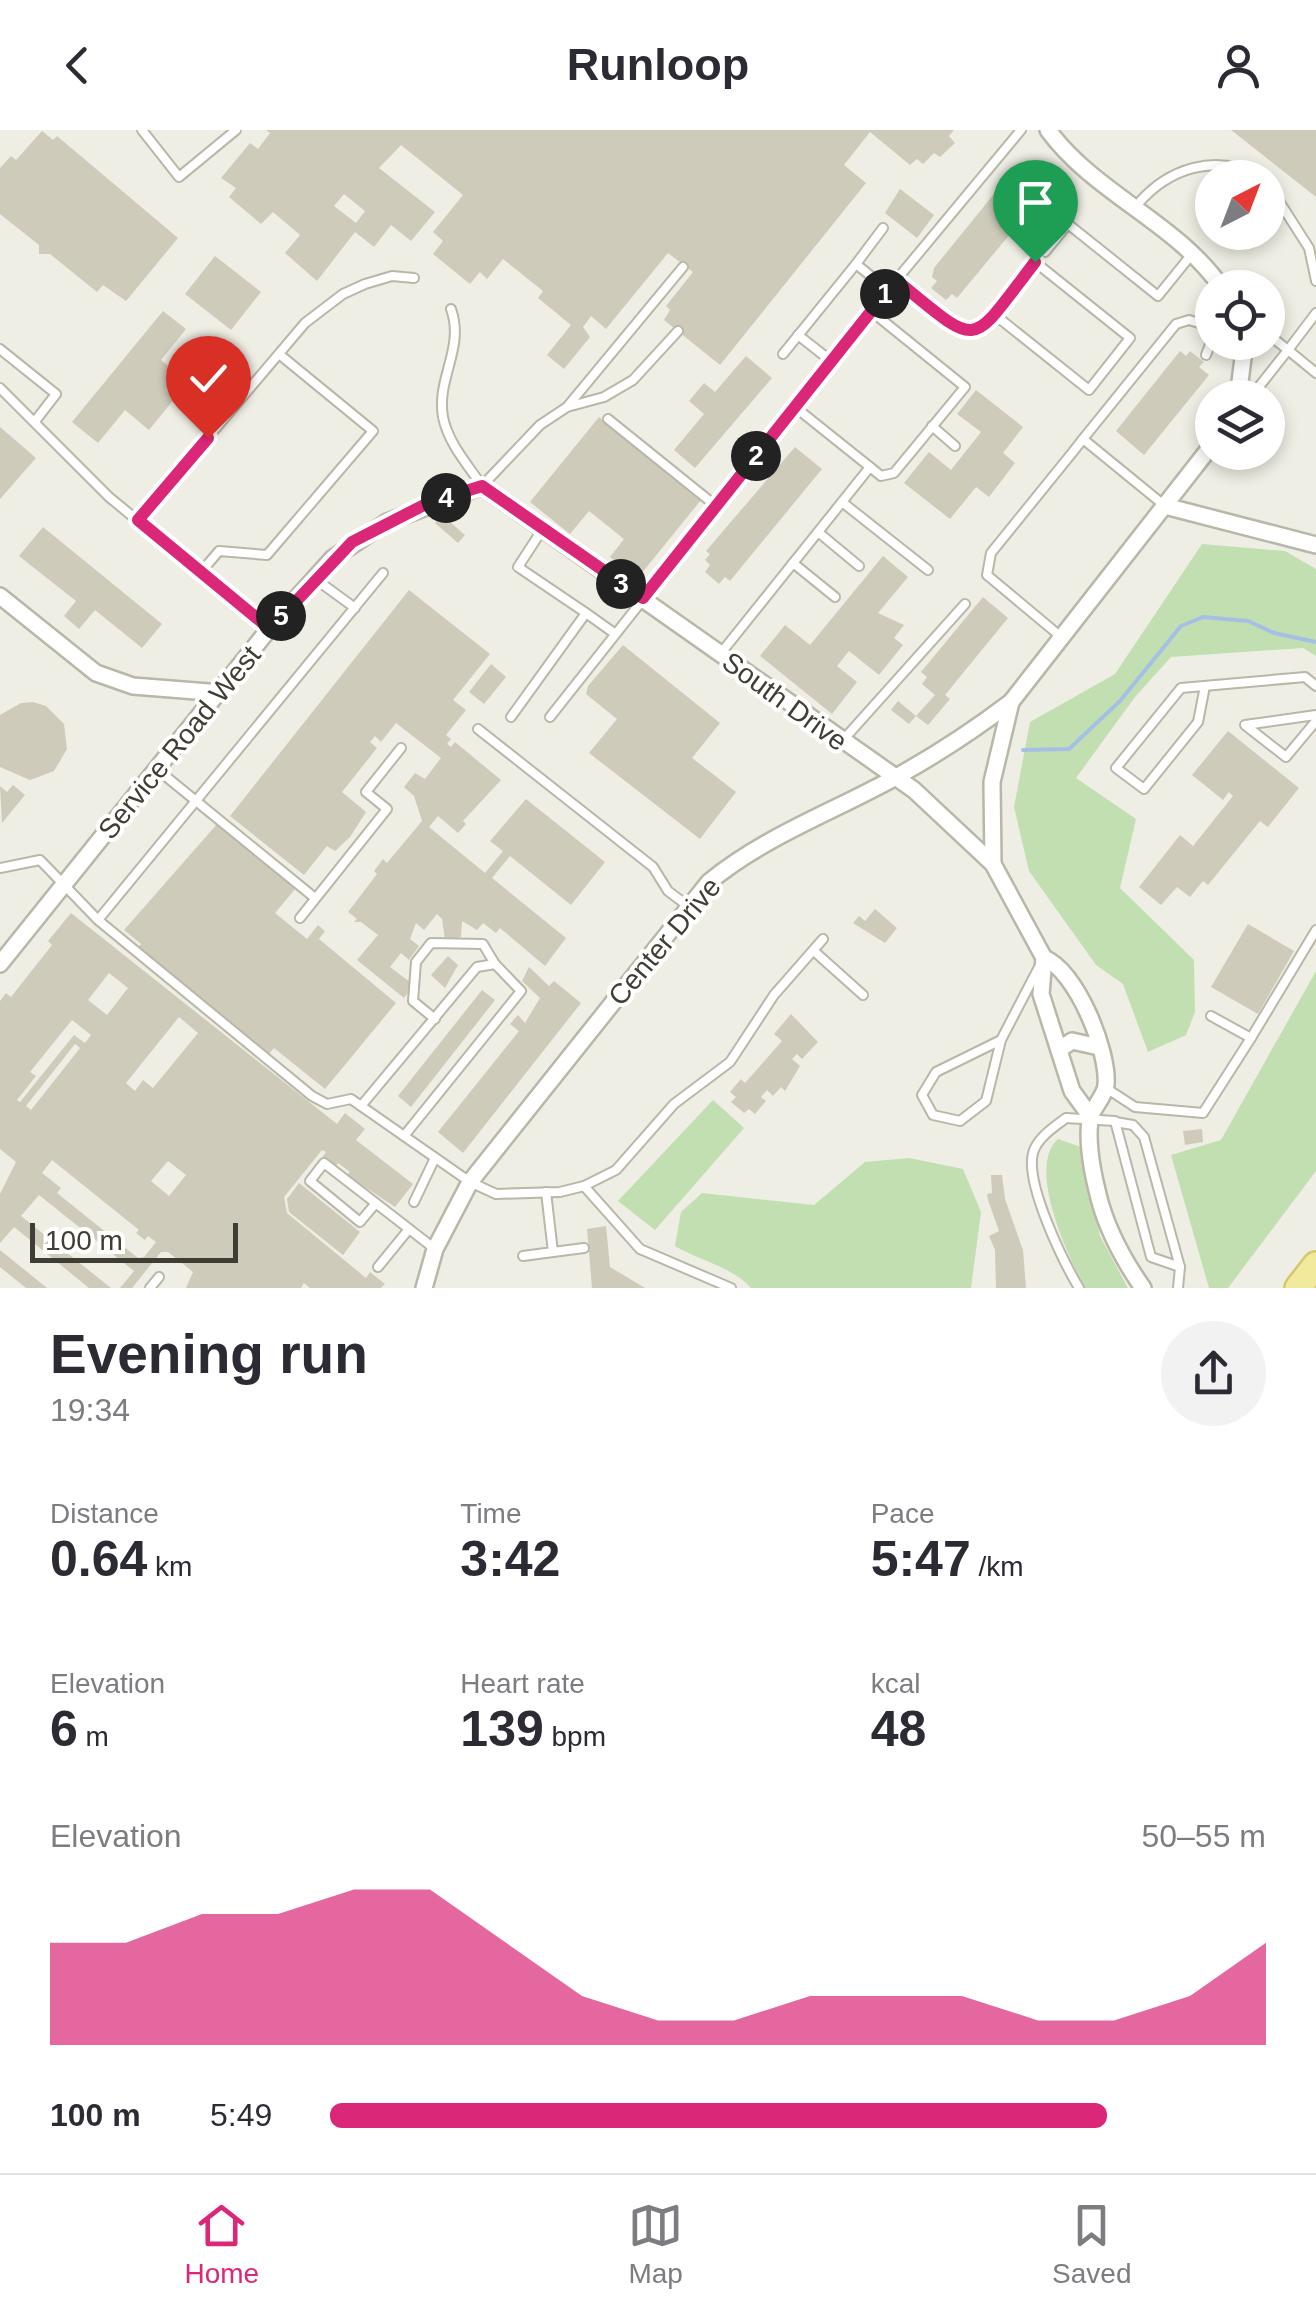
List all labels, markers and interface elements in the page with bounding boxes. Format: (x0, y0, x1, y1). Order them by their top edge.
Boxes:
icon: back (50, 38, 105, 93)
icon: person (1211, 38, 1266, 93)
text: Runloop (567, 39, 749, 90)
pin (993, 160, 1078, 263)
north arrow (1195, 160, 1285, 250)
map controls (1195, 160, 1285, 470)
icon: arrive (1008, 175, 1063, 230)
pin: 1 (860, 269, 910, 319)
button: locate (1195, 270, 1285, 360)
text: 1 (877, 278, 893, 309)
pin (166, 336, 251, 439)
icon: check (181, 351, 236, 406)
button: layers (1195, 380, 1285, 470)
pin: 2 (731, 431, 781, 481)
text: 2 (748, 440, 764, 471)
pin: 4 (421, 473, 471, 523)
text: 4 (438, 482, 454, 513)
pin: 3 (596, 559, 646, 609)
text: 3 (613, 568, 629, 599)
pin: 5 (256, 591, 306, 641)
text: 5 (273, 600, 289, 631)
street label: Service Road West (92, 639, 267, 845)
street label: South Drive (716, 646, 853, 757)
street label: Center Drive (602, 871, 727, 1011)
scale bar (30, 1218, 238, 1262)
text: 100 m (45, 1225, 123, 1256)
button: share (1161, 1321, 1266, 1426)
text: Evening run (50, 1323, 368, 1385)
text: 19:34 (50, 1392, 130, 1428)
text: Distance (50, 1498, 159, 1529)
text: Time (460, 1498, 522, 1529)
text: Pace (871, 1498, 934, 1529)
text: 0.64 (50, 1531, 147, 1587)
text: 3:42 (460, 1531, 560, 1587)
text: 5:47 (871, 1531, 971, 1587)
text: km (147, 1551, 192, 1582)
text: /km (971, 1551, 1024, 1582)
text: Elevation (50, 1668, 165, 1699)
text: Heart rate (460, 1668, 585, 1699)
text: kcal (871, 1668, 920, 1699)
text: 6 (50, 1701, 78, 1757)
text: 139 (460, 1701, 544, 1757)
text: 48 (871, 1701, 926, 1757)
text: m (78, 1721, 109, 1752)
text: bpm (544, 1721, 606, 1752)
text: Elevation (50, 1818, 182, 1854)
text: 50–55 m (1141, 1818, 1266, 1854)
text: 100 m (50, 2097, 141, 2133)
text: 5:49 (210, 2097, 272, 2133)
tab: Home (184, 2198, 259, 2290)
tab: Map (628, 2198, 683, 2290)
tab: Saved (1052, 2198, 1131, 2290)

